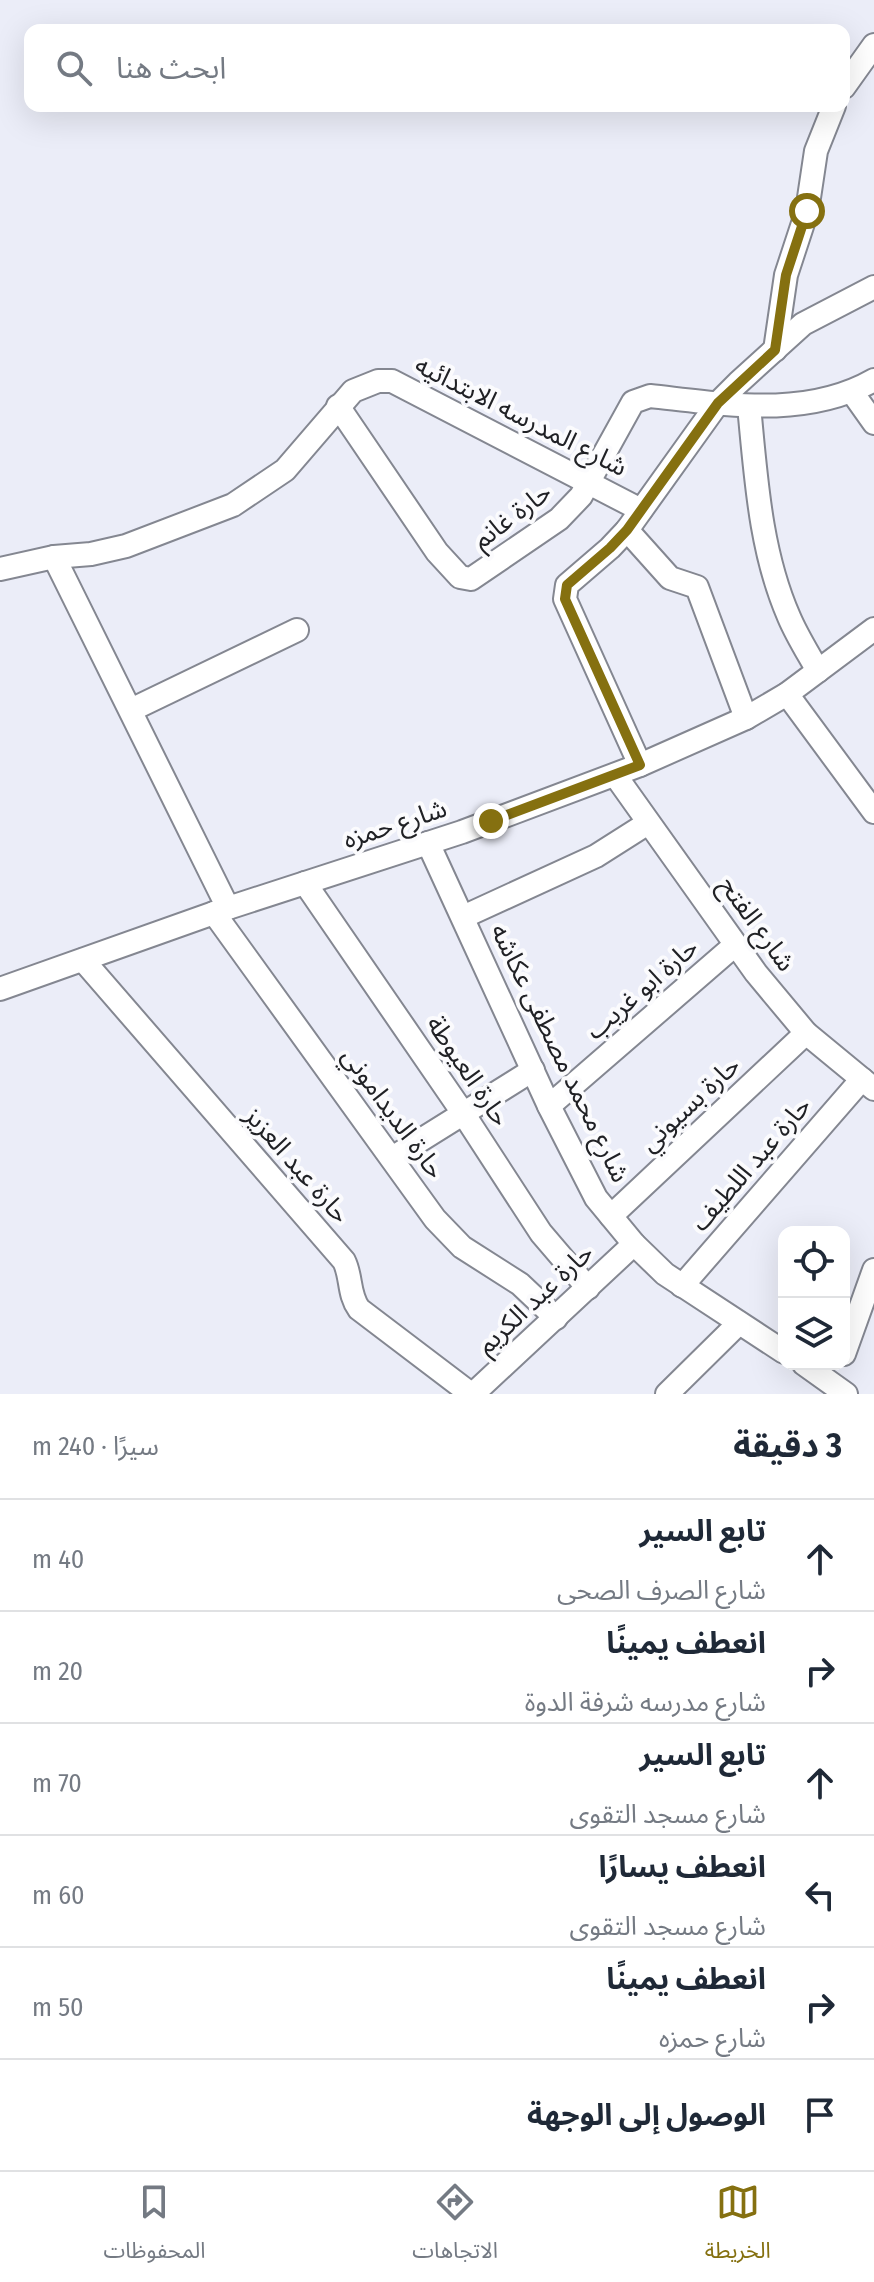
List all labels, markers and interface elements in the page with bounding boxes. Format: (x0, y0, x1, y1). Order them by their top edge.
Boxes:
search box (24, 24, 850, 112)
icon: search (52, 46, 96, 90)
text: ابحث هنا (116, 50, 226, 86)
route start (789, 193, 825, 229)
street label: شارع المدرسه الابتدائيه (408, 349, 632, 486)
street label: حارة غانم (467, 476, 560, 559)
street label: شارع حمزه (339, 793, 452, 858)
route end (473, 803, 509, 839)
street label: شارع الفتح (709, 871, 802, 980)
street label: شارع محمد مصطفى عكاشه (481, 919, 636, 1189)
street label: حارة ابو غريب (580, 932, 704, 1046)
street label: حارة العيوطة (420, 1010, 516, 1132)
street label: حارة الديداموني (332, 1041, 451, 1187)
street label: حارة بسيوني (634, 1050, 749, 1161)
street label: حارة عبد اللطيف (684, 1091, 818, 1237)
street label: حارة عبد العزيز (237, 1100, 356, 1230)
map controls (778, 1226, 850, 1370)
button: locate (778, 1226, 850, 1298)
street label: حارة عبد الكريم (470, 1237, 602, 1364)
button: layers (778, 1298, 850, 1370)
text: 3 دقيقة (733, 1425, 842, 1466)
text: سيرًا · 240 m (32, 1431, 159, 1462)
text: تابع السير (639, 1513, 766, 1549)
icon: ahead (798, 1537, 842, 1581)
text: 40 m (32, 1544, 84, 1575)
text: شارع الصرف الصحى (557, 1575, 766, 1606)
text: انعطف يمينًا (606, 1625, 766, 1661)
icon: right (798, 1649, 842, 1693)
text: 20 m (32, 1656, 83, 1687)
text: شارع مدرسه شرفة الدوة (525, 1687, 766, 1718)
text: تابع السير (639, 1737, 766, 1773)
icon: ahead (798, 1761, 842, 1805)
text: 70 m (32, 1768, 82, 1799)
text: شارع مسجد التقوى (569, 1799, 766, 1830)
text: انعطف يسارًا (599, 1849, 766, 1885)
icon: left (798, 1873, 842, 1917)
text: 60 m (32, 1880, 85, 1911)
text: شارع مسجد التقوى (569, 1911, 766, 1942)
text: انعطف يمينًا (606, 1961, 766, 1997)
icon: right (798, 1985, 842, 2029)
text: 50 m (32, 1992, 84, 2023)
text: شارع حمزه (659, 2023, 766, 2054)
icon: arrive (798, 2093, 842, 2137)
text: الوصول إلى الوجهة (527, 2097, 766, 2133)
tab: المحفوظات (103, 2180, 205, 2274)
tab: الاتجاهات (412, 2180, 498, 2274)
tab: الخريطة (705, 2180, 771, 2274)

